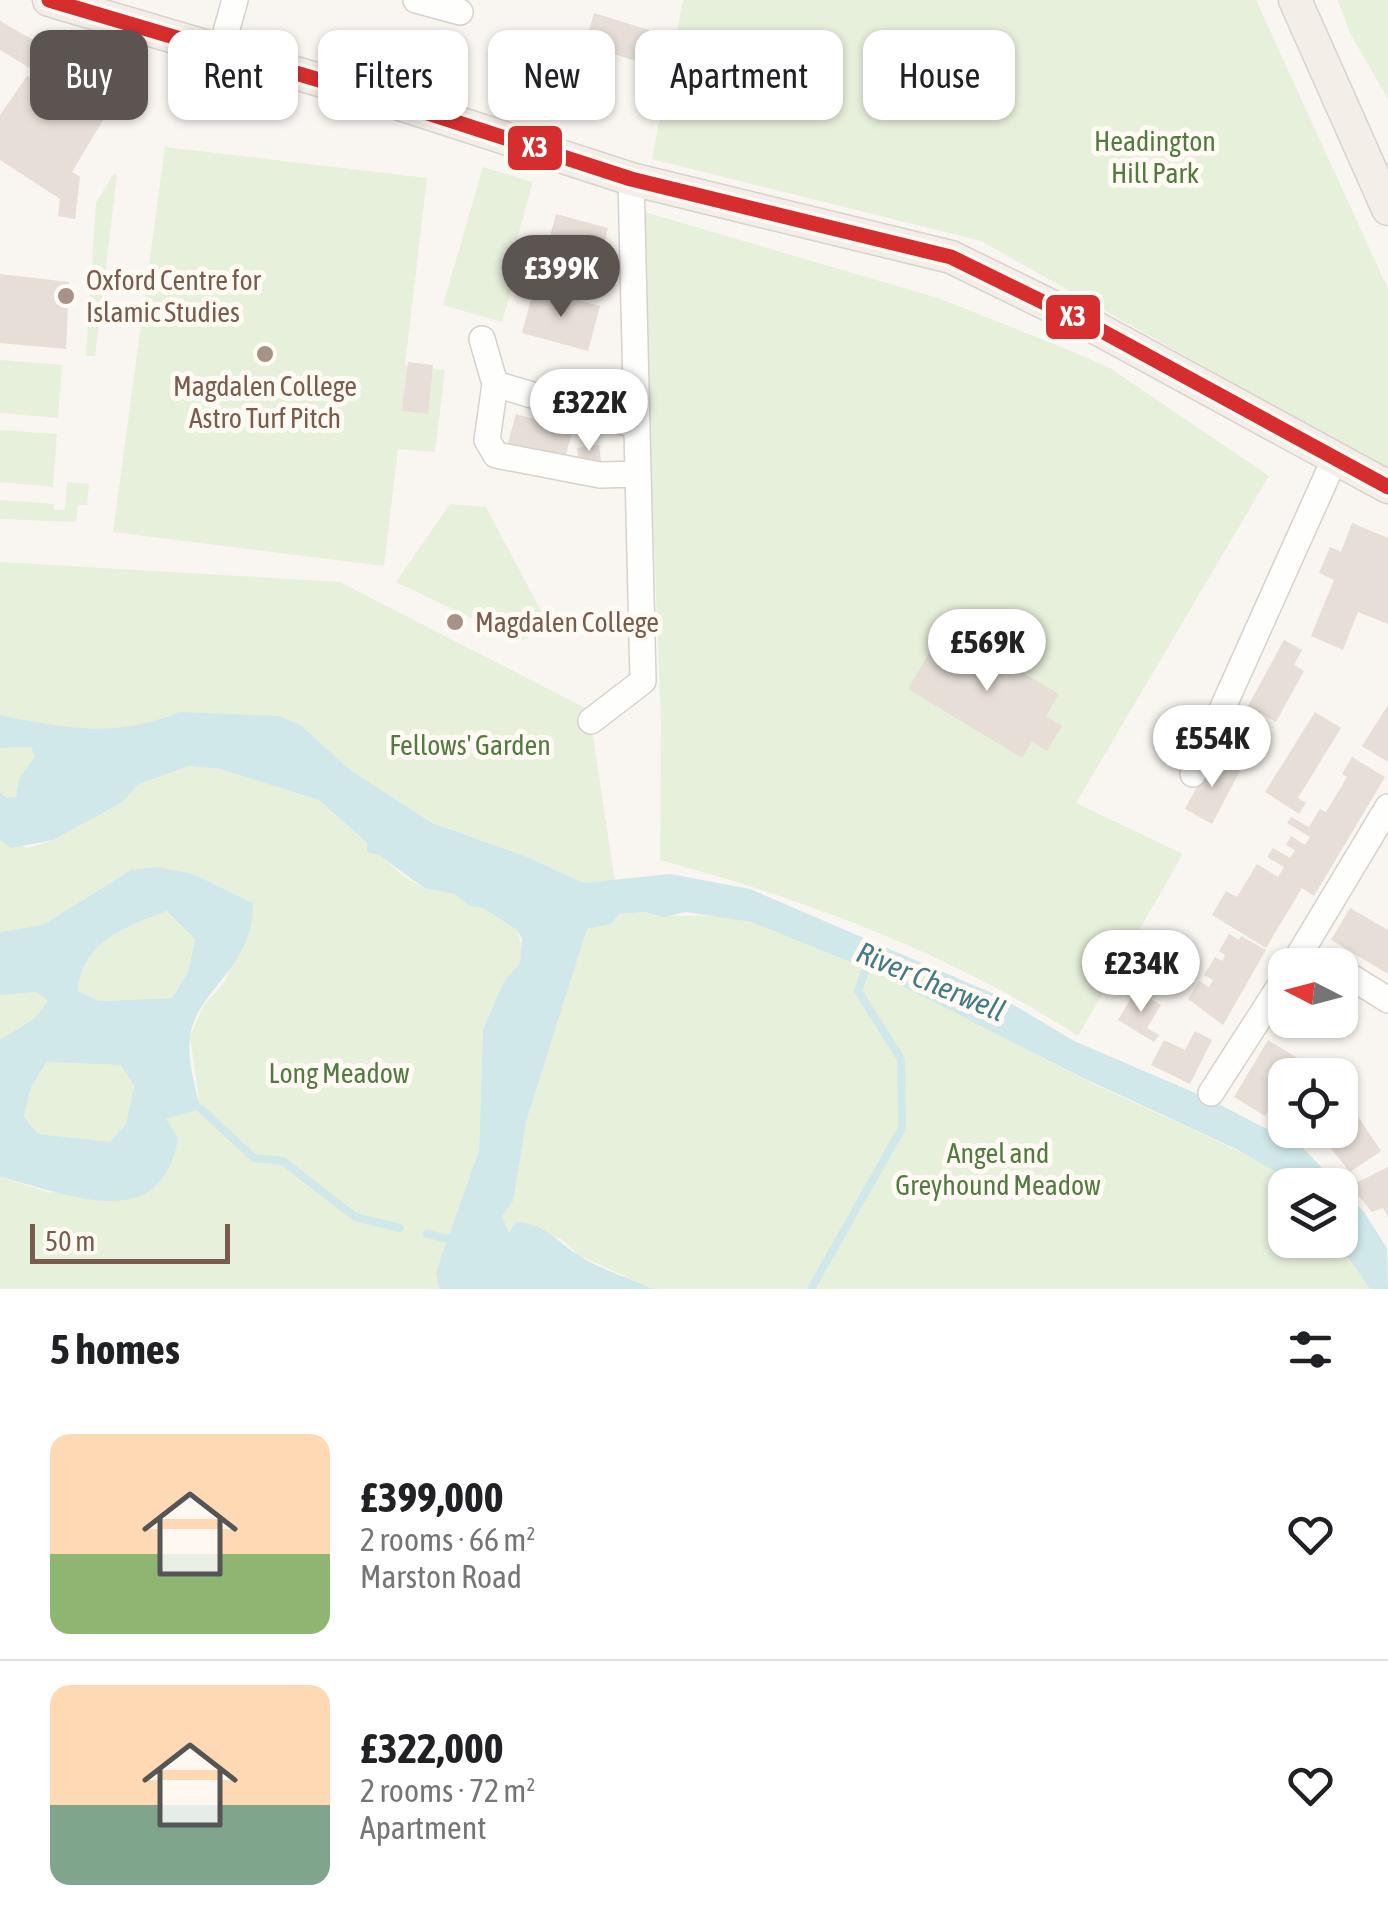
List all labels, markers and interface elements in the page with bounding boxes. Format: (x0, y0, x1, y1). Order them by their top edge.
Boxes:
chip: Buy (30, 30, 148, 120)
chip: Rent (168, 30, 298, 120)
chip: Filters (318, 30, 468, 120)
chip: New (488, 30, 615, 120)
chip: Apartment (635, 30, 843, 120)
chip: House (863, 30, 1015, 120)
line badge: X3 (506, 124, 564, 172)
park label: Headington Hill Park (1094, 125, 1216, 189)
text: X3 (521, 131, 548, 163)
pin: £399K (491, 235, 631, 320)
text: £399K (524, 249, 598, 286)
place label: Oxford Centre for Islamic Studies (86, 264, 262, 328)
marker: Oxford Centre for Islamic Studies (55, 285, 77, 307)
line badge: X3 (1044, 293, 1102, 341)
text: X3 (1059, 300, 1086, 332)
marker: Magdalen College Astro Turf Pitch (254, 343, 276, 365)
pin: £322K (519, 369, 659, 454)
place label: Magdalen College Astro Turf Pitch (173, 370, 357, 434)
text: £322K (552, 383, 626, 420)
place label: Magdalen College (475, 606, 659, 638)
pin: £569K (917, 609, 1057, 694)
marker: Magdalen College (444, 611, 466, 633)
text: £569K (950, 623, 1024, 660)
pin: £554K (1142, 705, 1282, 790)
text: £554K (1175, 719, 1249, 756)
park label: Fellows' Garden (389, 729, 551, 761)
pin: £234K (1071, 930, 1211, 1015)
water label: River Cherwell (852, 935, 1011, 1028)
text: £234K (1104, 944, 1178, 981)
north arrow (1268, 948, 1358, 1038)
map controls (1268, 948, 1358, 1258)
park label: Long Meadow (269, 1057, 410, 1089)
button: locate (1268, 1058, 1358, 1148)
park label: Angel and Greyhound Meadow (895, 1137, 1101, 1201)
button: layers (1268, 1168, 1358, 1258)
scale bar (30, 1219, 230, 1264)
text: 50 m (45, 1225, 95, 1257)
icon: filters (1283, 1322, 1338, 1377)
text: 5 homes (50, 1325, 180, 1373)
text: £399,000 (360, 1473, 504, 1521)
icon: home (130, 1474, 250, 1594)
icon: heart (1283, 1507, 1338, 1562)
text: 2 rooms · 66 m² (360, 1521, 535, 1558)
text: Marston Road (360, 1558, 522, 1595)
text: £322,000 (360, 1724, 504, 1772)
icon: home (130, 1725, 250, 1845)
icon: heart (1283, 1758, 1338, 1813)
text: 2 rooms · 72 m² (360, 1772, 535, 1809)
text: Apartment (360, 1809, 486, 1846)

